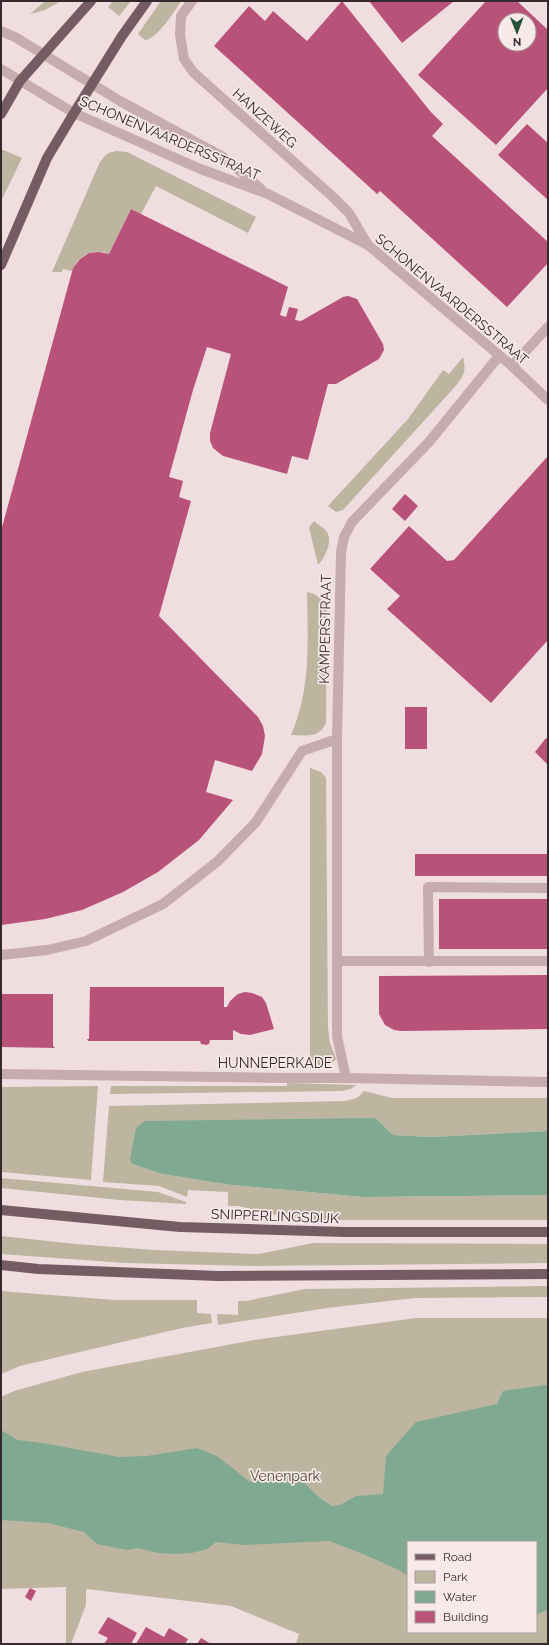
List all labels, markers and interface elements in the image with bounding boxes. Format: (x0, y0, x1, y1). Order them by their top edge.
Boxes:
north arrow (497, 12, 537, 52)
text: N (513, 35, 521, 48)
street label: HANZEWEG (230, 85, 300, 151)
street label: SCHONENVAARDERSSTRAAT (77, 93, 263, 184)
street label: SCHONENVAARDERSSTRAAT (372, 230, 532, 368)
street label: KAMPERSTRAAT (316, 574, 334, 684)
street label: HUNNEPERKADE (218, 1055, 332, 1071)
street label: SNIPPERLINGSDIJK (211, 1206, 339, 1226)
park label: Venenpark (250, 1468, 321, 1484)
legend (407, 1541, 537, 1633)
text: Road (443, 1550, 472, 1564)
text: Park (443, 1570, 468, 1584)
text: Water (443, 1590, 477, 1604)
text: Building (443, 1610, 489, 1624)

